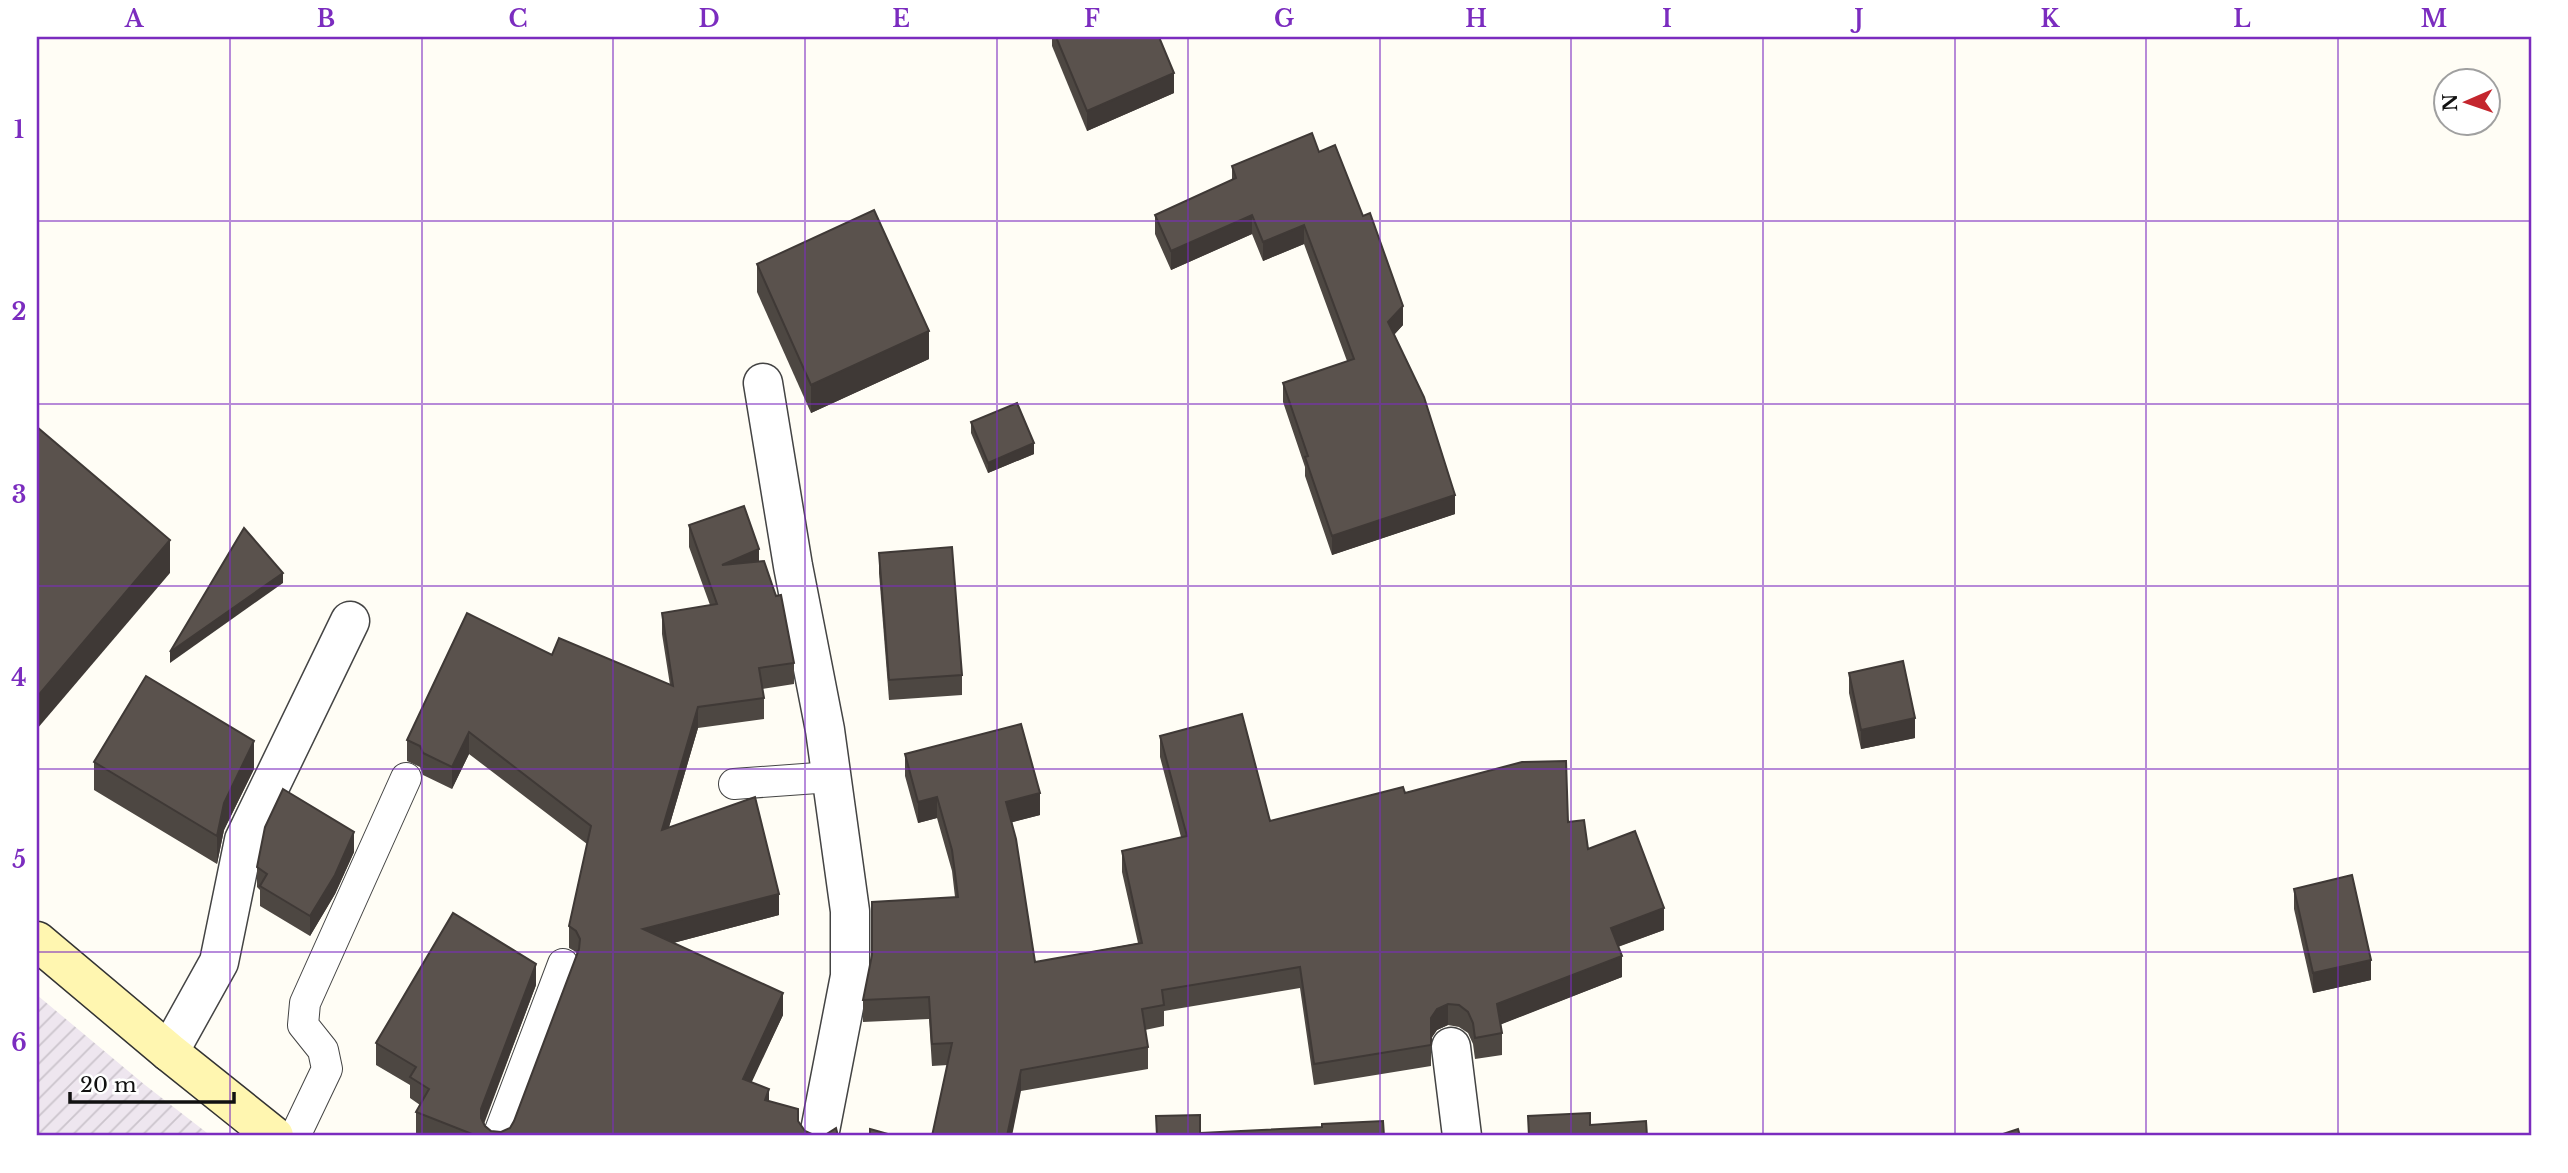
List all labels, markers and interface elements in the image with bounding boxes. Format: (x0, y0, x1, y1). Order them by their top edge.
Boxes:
text: A (124, 5, 145, 33)
text: B (317, 5, 335, 33)
text: C (509, 5, 527, 33)
text: D (698, 5, 720, 33)
text: E (892, 5, 910, 33)
text: F (1084, 5, 1100, 33)
text: G (1274, 5, 1294, 33)
text: H (1465, 5, 1487, 33)
text: I (1662, 5, 1672, 33)
text: J (1850, 5, 1864, 33)
text: K (2041, 5, 2061, 33)
text: L (2233, 5, 2251, 33)
text: M (2421, 5, 2447, 33)
north arrow (2432, 66, 2502, 136)
text: N (2439, 93, 2462, 112)
text: 1 (14, 116, 24, 144)
text: 2 (12, 298, 26, 326)
text: 3 (12, 481, 26, 509)
text: 4 (11, 664, 27, 692)
text: 5 (12, 846, 26, 874)
text: 6 (11, 1029, 27, 1057)
scale bar (70, 1061, 234, 1105)
text: 20 m (80, 1072, 137, 1098)

